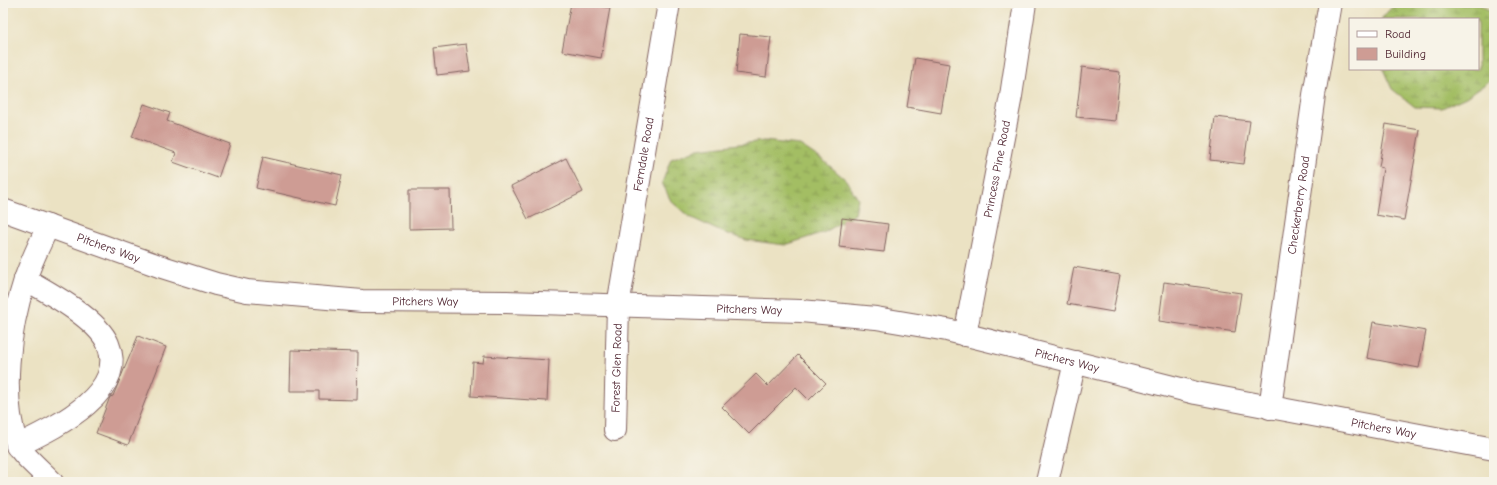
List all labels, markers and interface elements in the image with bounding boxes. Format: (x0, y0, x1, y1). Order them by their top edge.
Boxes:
legend (1349, 18, 1479, 70)
text: Road (1385, 27, 1411, 41)
text: Building (1385, 47, 1426, 61)
street label: Ferndale Road (630, 116, 657, 192)
street label: Princess Pine Road (981, 119, 1013, 219)
street label: Checkerberry Road (1285, 155, 1312, 255)
street label: Pitchers Way (75, 230, 142, 266)
street label: Pitchers Way (392, 294, 459, 309)
street label: Pitchers Way (716, 301, 783, 317)
street label: Forest Glen Road (608, 323, 625, 413)
street label: Pitchers Way (1033, 346, 1101, 375)
street label: Pitchers Way (1350, 415, 1418, 441)

